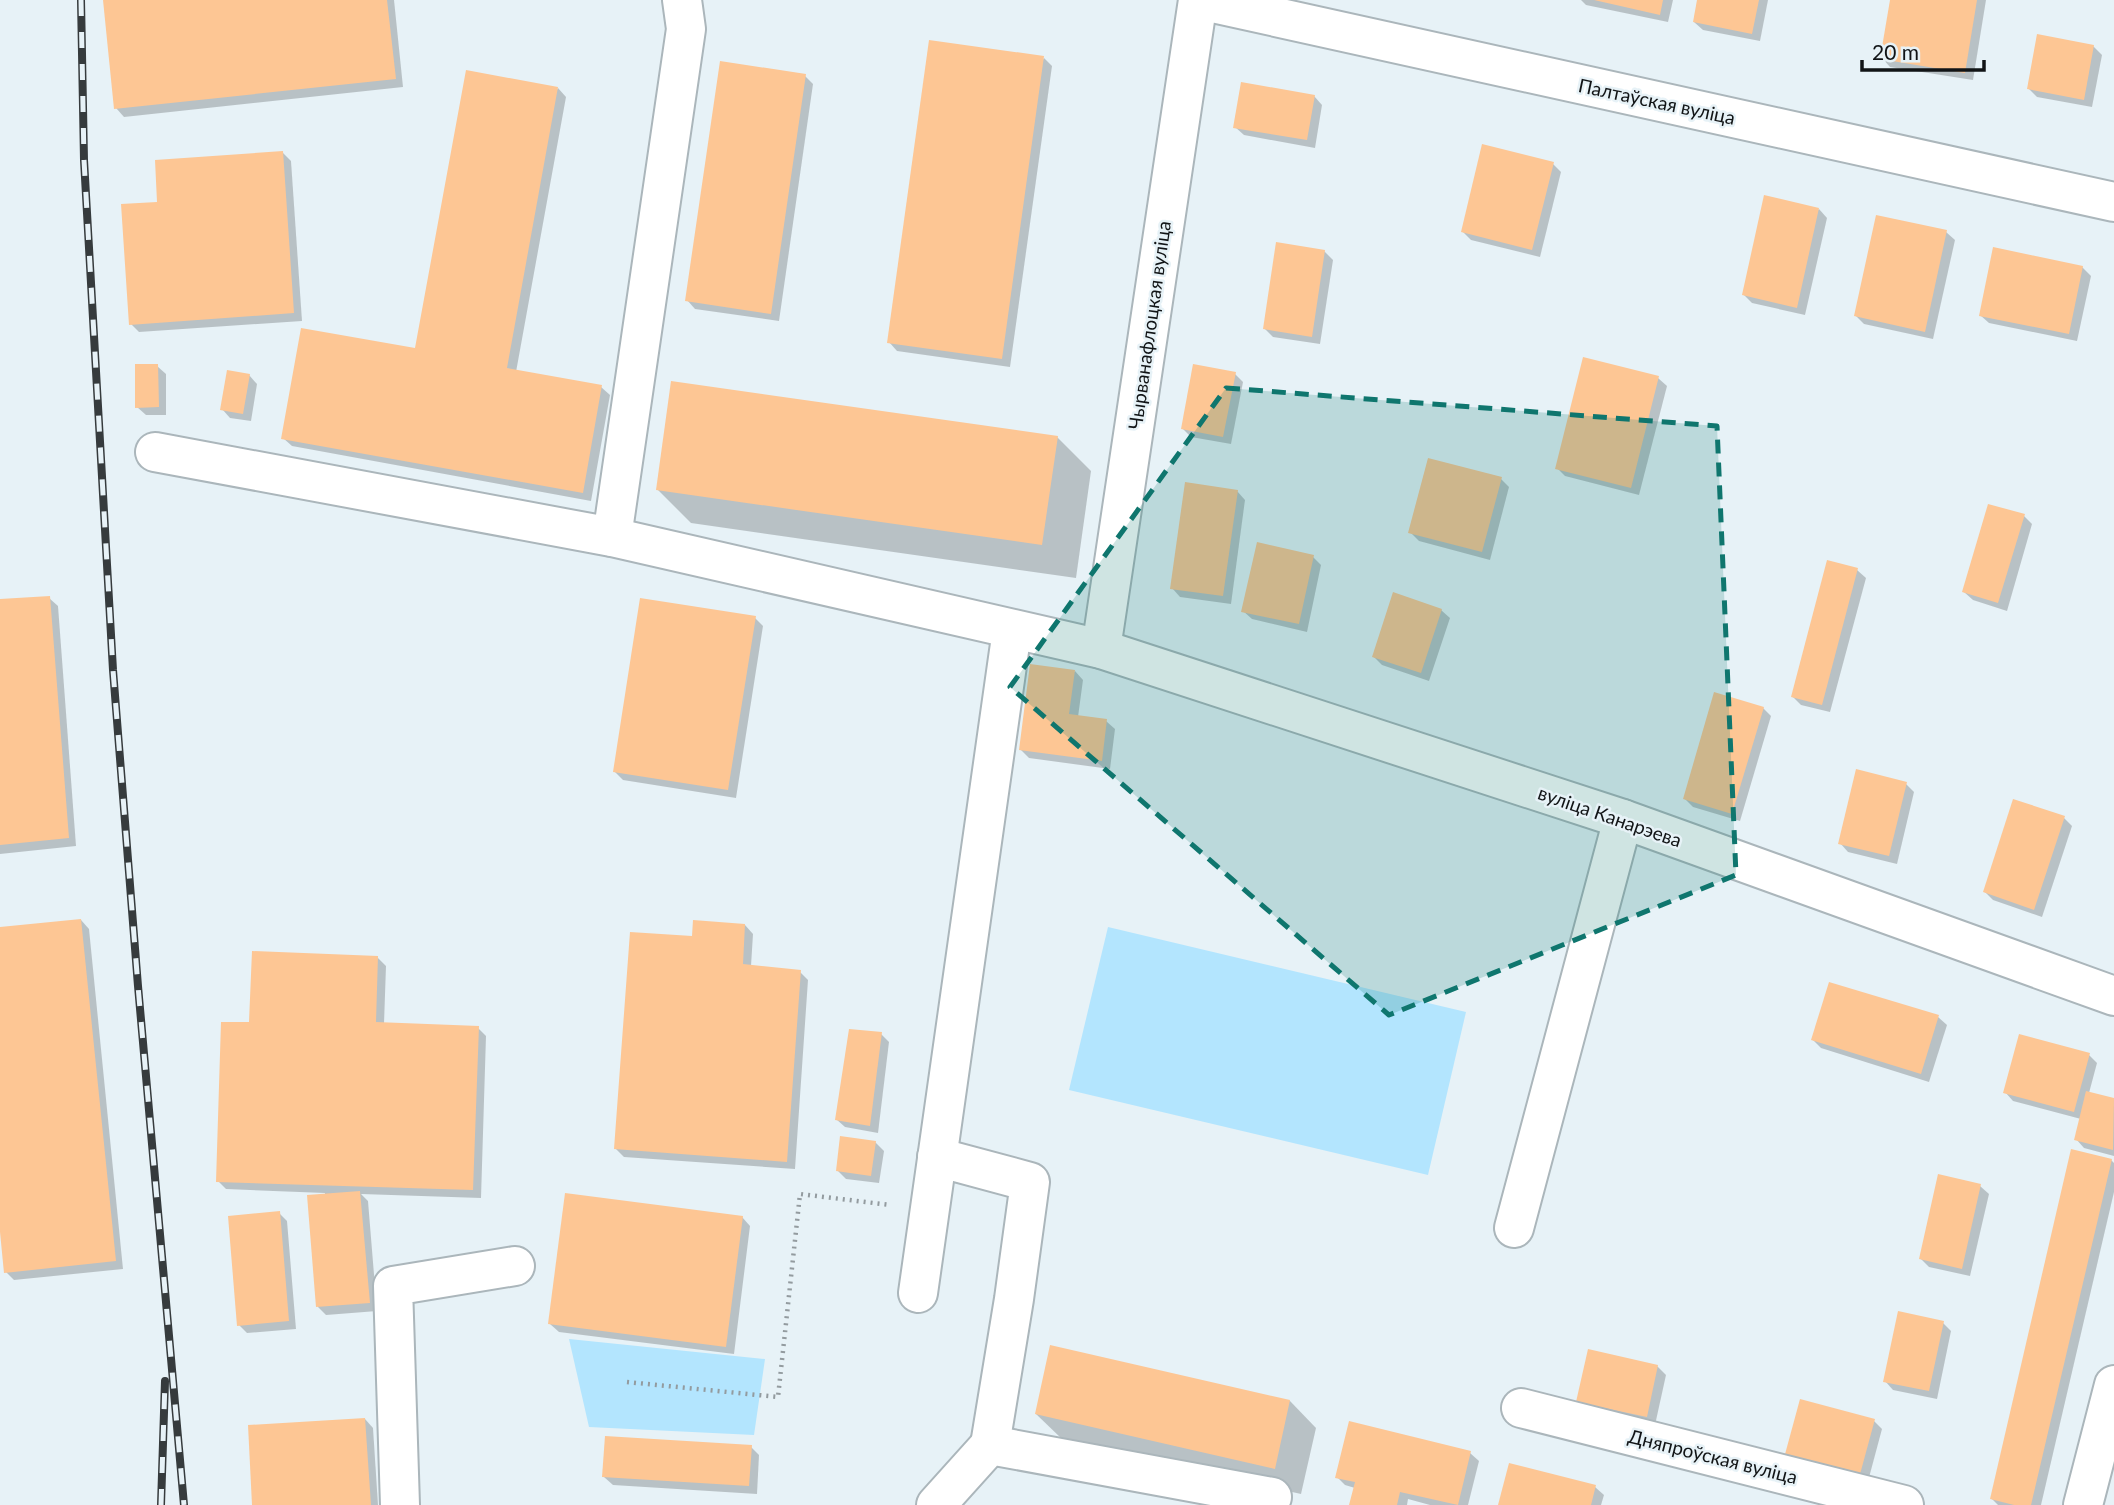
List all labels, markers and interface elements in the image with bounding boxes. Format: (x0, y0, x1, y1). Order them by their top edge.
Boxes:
scale bar (1862, 28, 1984, 72)
text: 20 m (1872, 39, 1919, 64)
street label: Палтаўская вуліца (1576, 73, 1738, 129)
street label: Чырванафлоцкая вуліца (1123, 219, 1175, 431)
street label: вуліца Канарэева (1535, 781, 1685, 851)
street label: Дняпроўская вуліца (1626, 1424, 1800, 1488)

